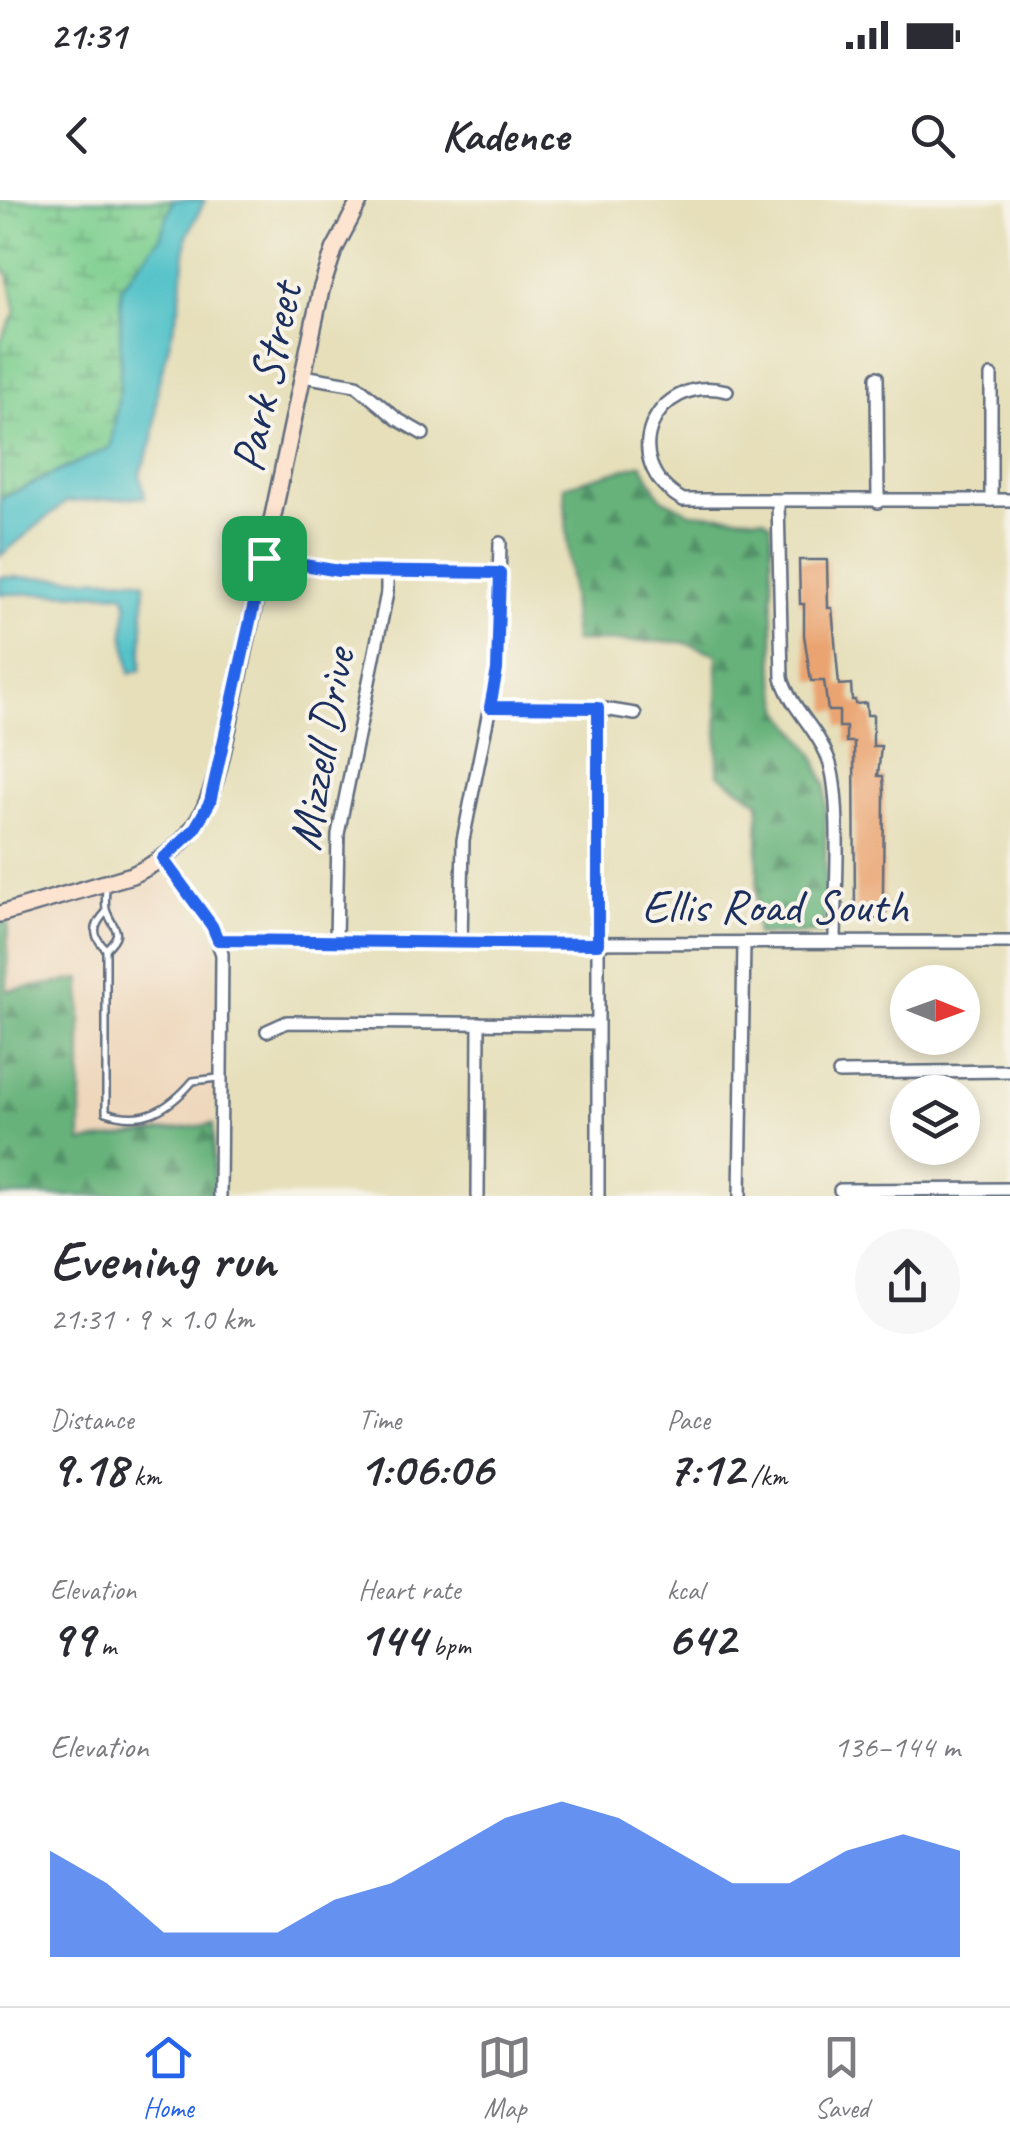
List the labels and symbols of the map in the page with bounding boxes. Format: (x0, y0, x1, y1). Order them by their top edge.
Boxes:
street label: Park Street (217, 273, 316, 477)
pin (222, 516, 307, 601)
street label: Mizzell Drive (274, 641, 369, 854)
street label: Ellis Road South (642, 876, 910, 936)
north arrow (890, 965, 980, 1055)

